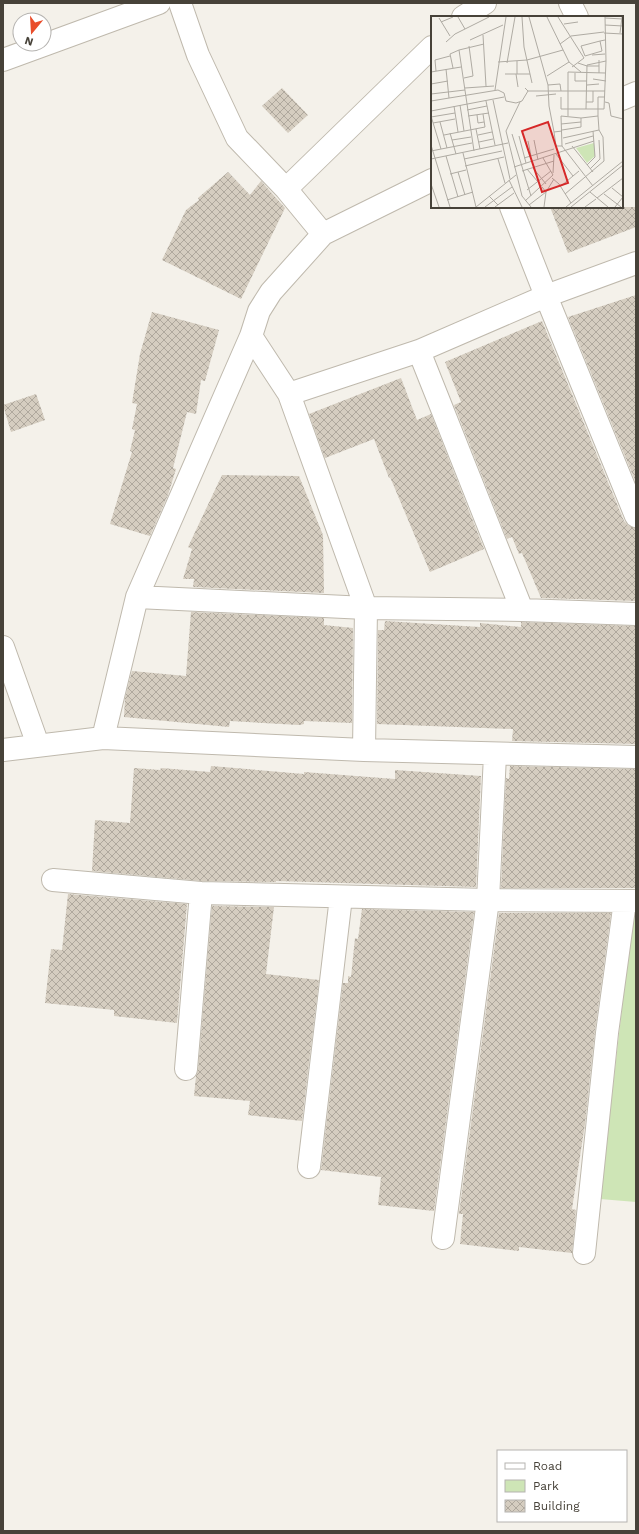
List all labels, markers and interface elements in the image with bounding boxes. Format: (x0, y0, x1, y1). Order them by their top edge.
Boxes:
north arrow (12, 12, 52, 52)
inset map (431, 16, 623, 208)
text: N (23, 34, 35, 48)
legend (497, 1450, 627, 1522)
text: Road (533, 1459, 562, 1473)
text: Park (533, 1479, 559, 1493)
text: Building (533, 1499, 580, 1513)

